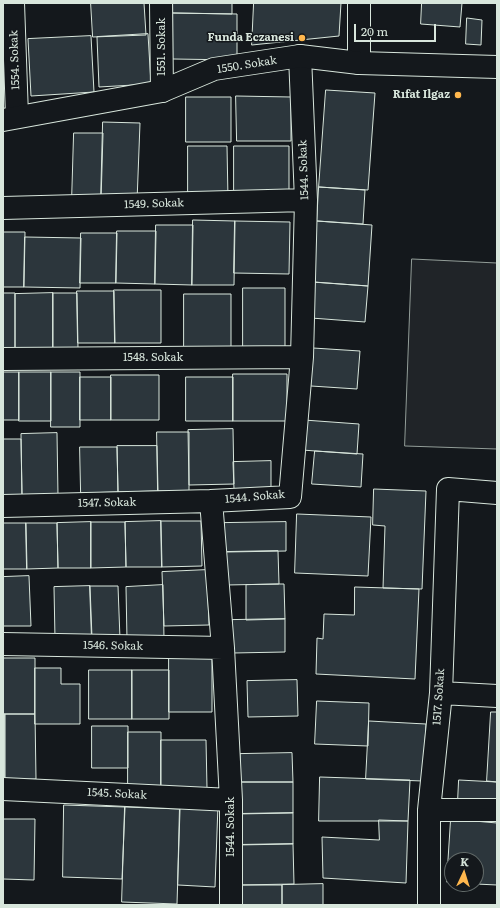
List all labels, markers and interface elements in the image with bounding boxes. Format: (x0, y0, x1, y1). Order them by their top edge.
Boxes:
scale bar (356, 16, 438, 42)
street label: 1551. Sokak (155, 18, 169, 76)
text: 20 m (361, 22, 388, 40)
street label: 1554. Sokak (7, 30, 23, 90)
place label: Funda Eczanesi (208, 31, 294, 45)
marker: Funda Eczanesi (297, 33, 307, 43)
street label: 1550. Sokak (216, 54, 278, 76)
place label: Rıfat Ilgaz (393, 88, 450, 102)
marker: Rıfat Ilgaz (453, 90, 463, 100)
street label: 1544. Sokak (296, 140, 312, 200)
street label: 1549. Sokak (124, 196, 184, 212)
street label: 1548. Sokak (123, 351, 183, 365)
street label: 1544. Sokak (224, 488, 286, 506)
street label: 1547. Sokak (78, 496, 136, 510)
street label: 1546. Sokak (83, 639, 143, 653)
street label: 1517. Sokak (430, 668, 448, 726)
street label: 1545. Sokak (87, 786, 147, 802)
street label: 1544. Sokak (224, 797, 238, 857)
north arrow (444, 852, 484, 892)
text: K (460, 853, 470, 869)

